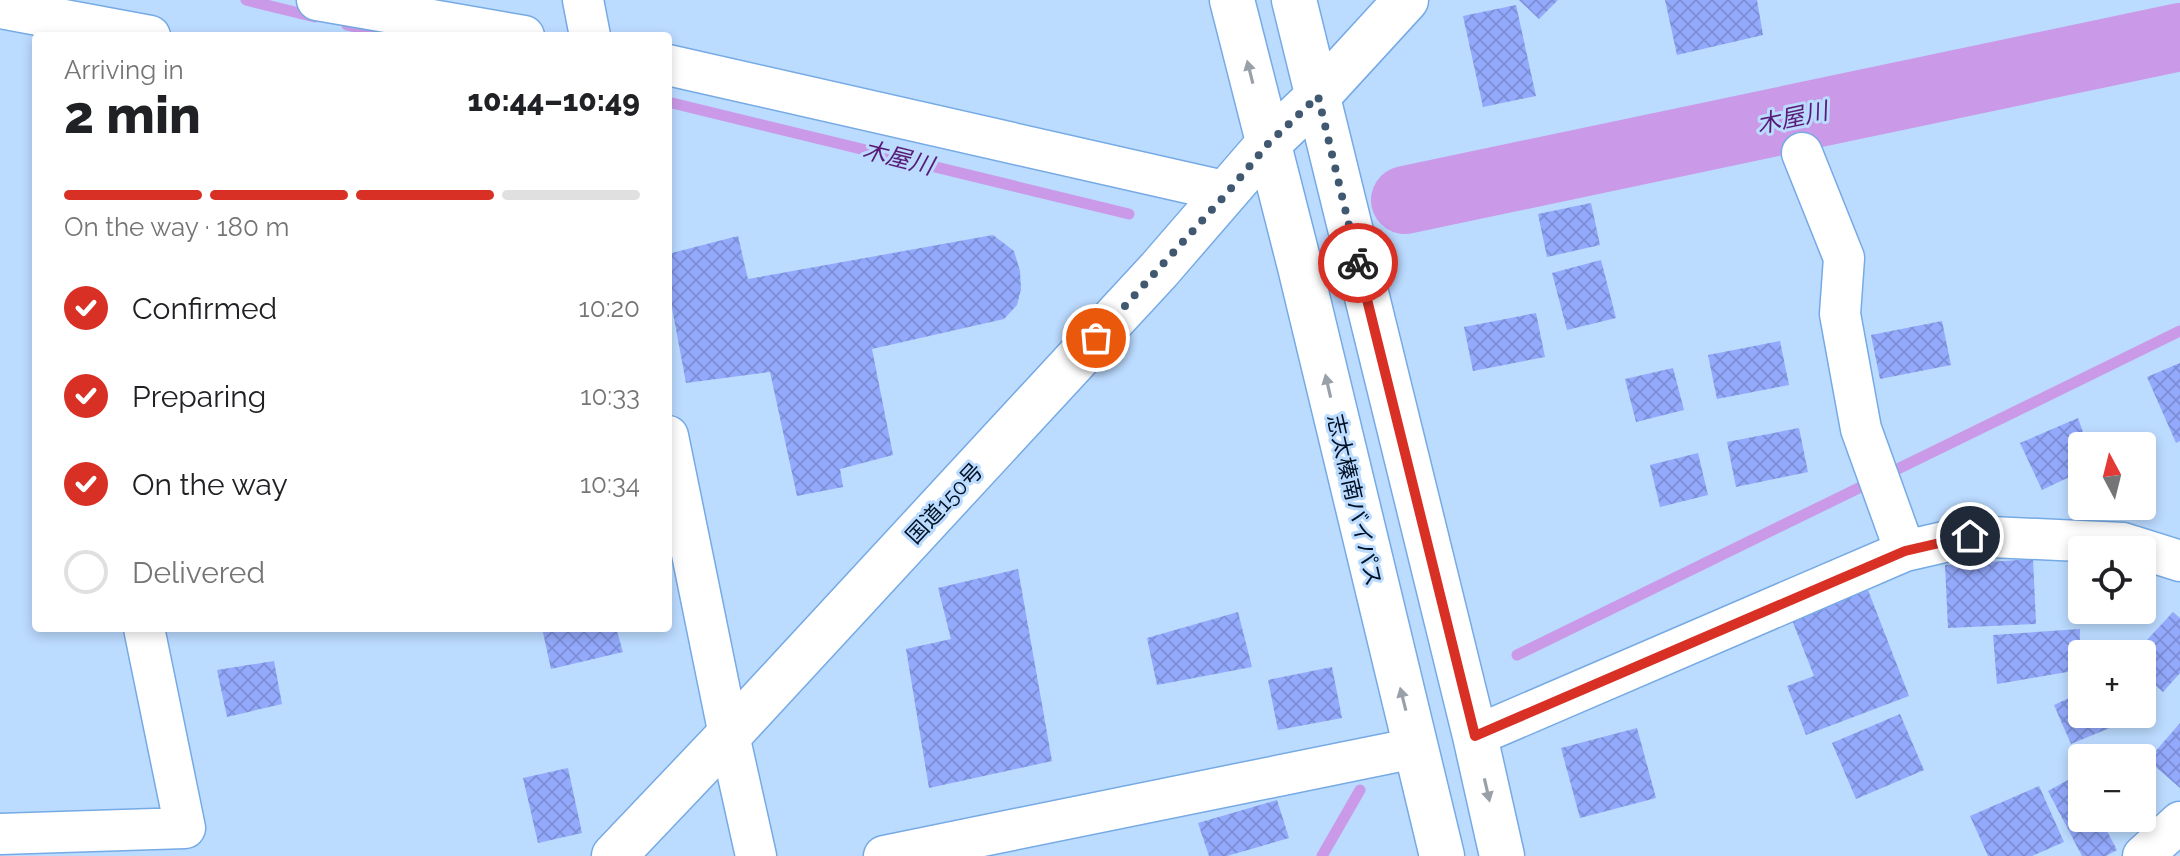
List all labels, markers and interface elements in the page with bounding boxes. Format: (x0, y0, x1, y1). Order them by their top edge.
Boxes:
text: Arriving in (64, 55, 184, 85)
one-way arrow (1243, 60, 1255, 85)
text: 10:44–10:49 (468, 83, 640, 118)
text: 2 min (64, 84, 201, 145)
water label: 木屋川 (1754, 95, 1833, 139)
water label: 木屋川 (860, 135, 939, 181)
text: On the way · 180 m (64, 212, 289, 242)
courier (1318, 223, 1398, 303)
icon: bike (1336, 241, 1380, 285)
icon: check (64, 286, 108, 330)
text: Confirmed (132, 291, 277, 326)
text: 10:20 (579, 293, 640, 323)
pin (1062, 304, 1130, 372)
icon: bag (1074, 316, 1118, 360)
icon: check (64, 374, 108, 418)
one-way arrow (1321, 374, 1334, 399)
text: Preparing (132, 379, 266, 414)
text: 10:33 (580, 381, 640, 411)
street label: 志太榛南バイパス (1323, 412, 1387, 588)
north arrow (2068, 432, 2156, 520)
map controls (2068, 432, 2156, 832)
street label: 国道150号 (900, 457, 988, 549)
icon: check (64, 462, 108, 506)
text: On the way (132, 467, 288, 502)
text: 10:34 (580, 469, 640, 499)
pin (1936, 502, 2004, 570)
icon: home (1948, 514, 1992, 558)
button: locate (2068, 536, 2156, 624)
text: Delivered (132, 555, 265, 590)
button: + (2068, 640, 2156, 728)
one-way arrow (1396, 686, 1408, 711)
button: − (2068, 744, 2156, 832)
one-way arrow (1481, 778, 1494, 803)

